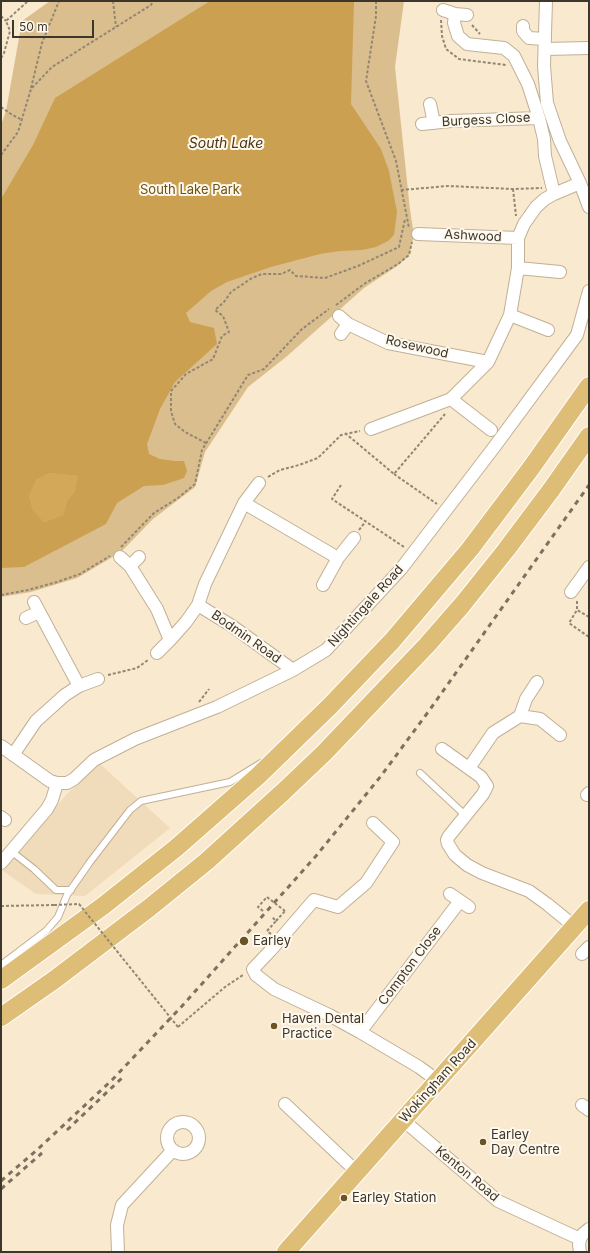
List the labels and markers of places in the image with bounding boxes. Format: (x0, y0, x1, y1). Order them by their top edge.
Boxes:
place label: Earley (253, 933, 291, 949)
marker: Earley (238, 935, 250, 947)
place label: Haven Dental Practice (282, 1011, 364, 1042)
marker: Haven Dental Practice (269, 1021, 279, 1031)
place label: Earley Day Centre (491, 1127, 560, 1158)
marker: Earley Day Centre (478, 1137, 488, 1147)
place label: Earley Station (352, 1190, 436, 1206)
marker: Earley Station (339, 1193, 349, 1203)

